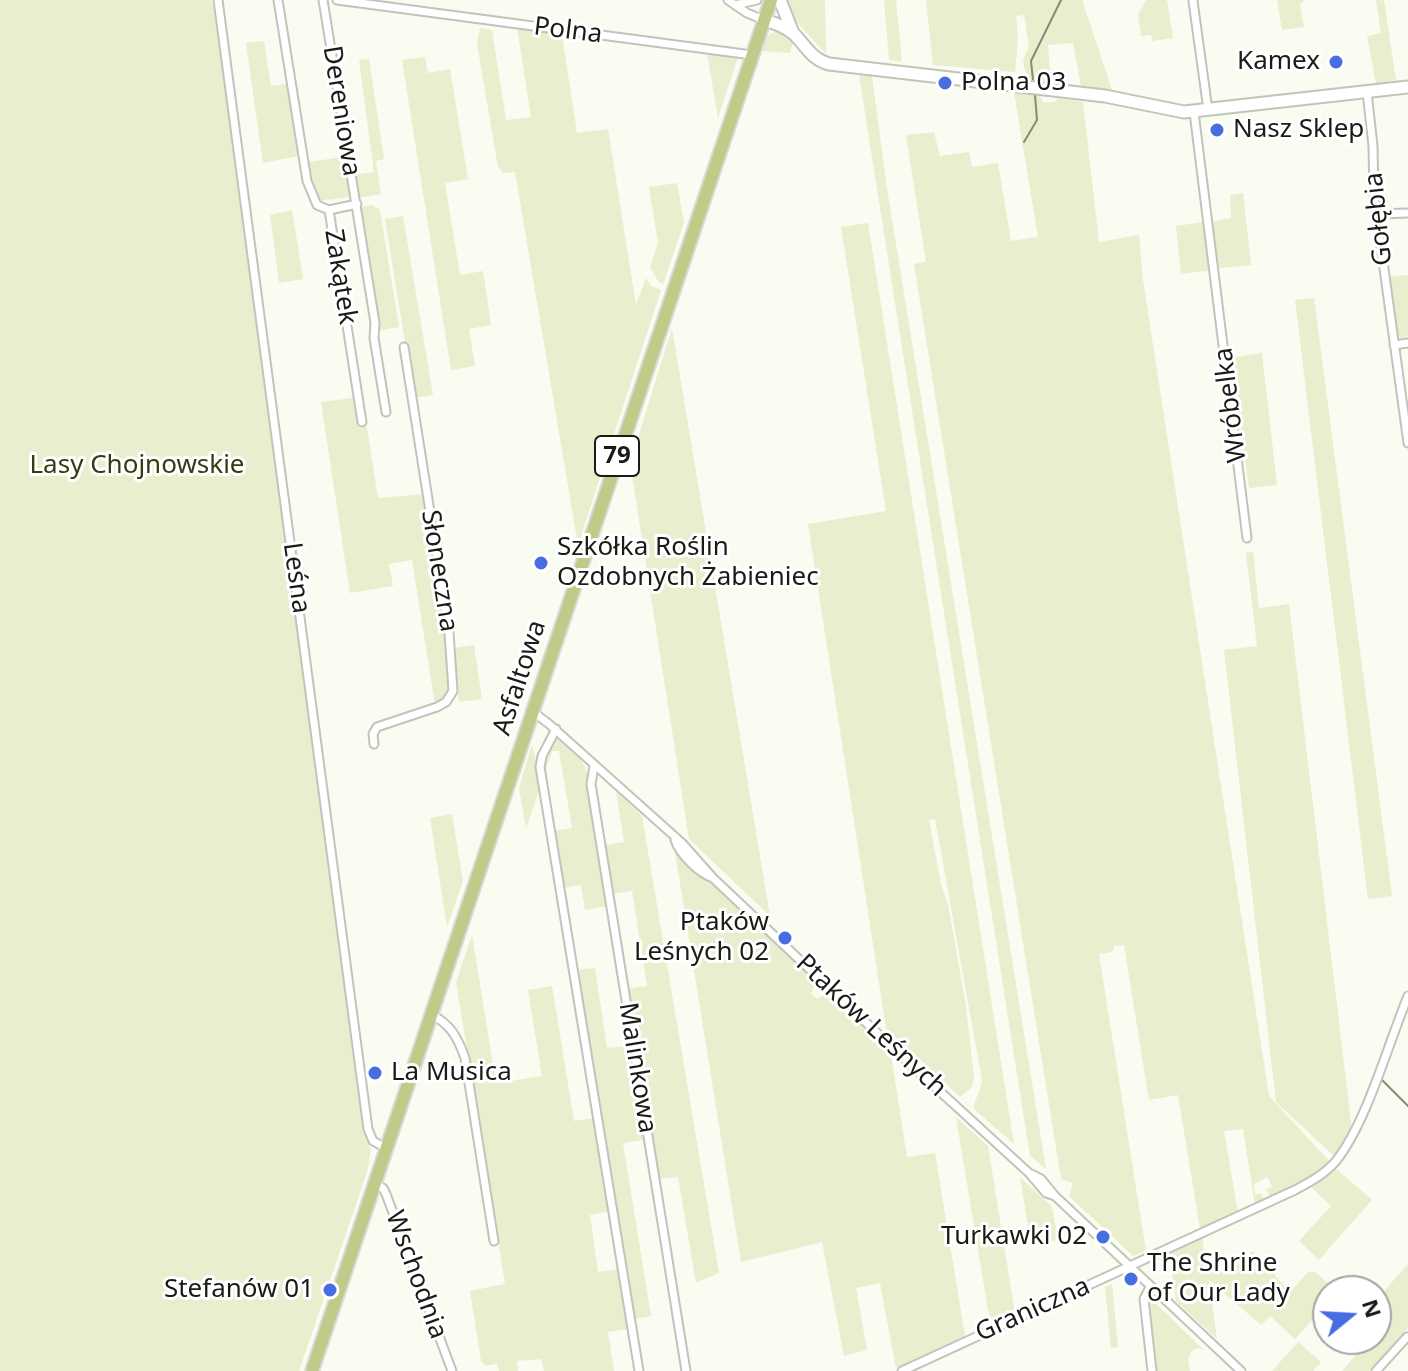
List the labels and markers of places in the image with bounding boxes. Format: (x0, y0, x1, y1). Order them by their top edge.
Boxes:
place label: Kamex (1237, 46, 1320, 78)
marker: Kamex (1327, 53, 1345, 71)
place label: Polna 03 (961, 67, 1066, 99)
marker: Polna 03 (936, 74, 954, 92)
place label: Nasz Sklep (1233, 114, 1364, 146)
marker: Nasz Sklep (1208, 121, 1226, 139)
place label: Szkółka Roślin Ozdobnych Żabieniec (557, 532, 819, 594)
marker: Szkółka Roślin Ozdobnych Żabieniec (532, 554, 550, 572)
place label: Ptaków Leśnych 02 (634, 907, 769, 968)
marker: Ptaków Leśnych 02 (776, 929, 794, 947)
place label: La Musica (391, 1057, 512, 1089)
marker: La Musica (366, 1064, 384, 1082)
place label: Turkawki 02 (941, 1221, 1087, 1253)
marker: Turkawki 02 (1094, 1228, 1112, 1246)
place label: The Shrine of Our Lady (1147, 1248, 1290, 1310)
marker: The Shrine of Our Lady (1122, 1270, 1140, 1288)
place label: Stefanów 01 (164, 1274, 314, 1306)
marker: Stefanów 01 (321, 1281, 339, 1299)

